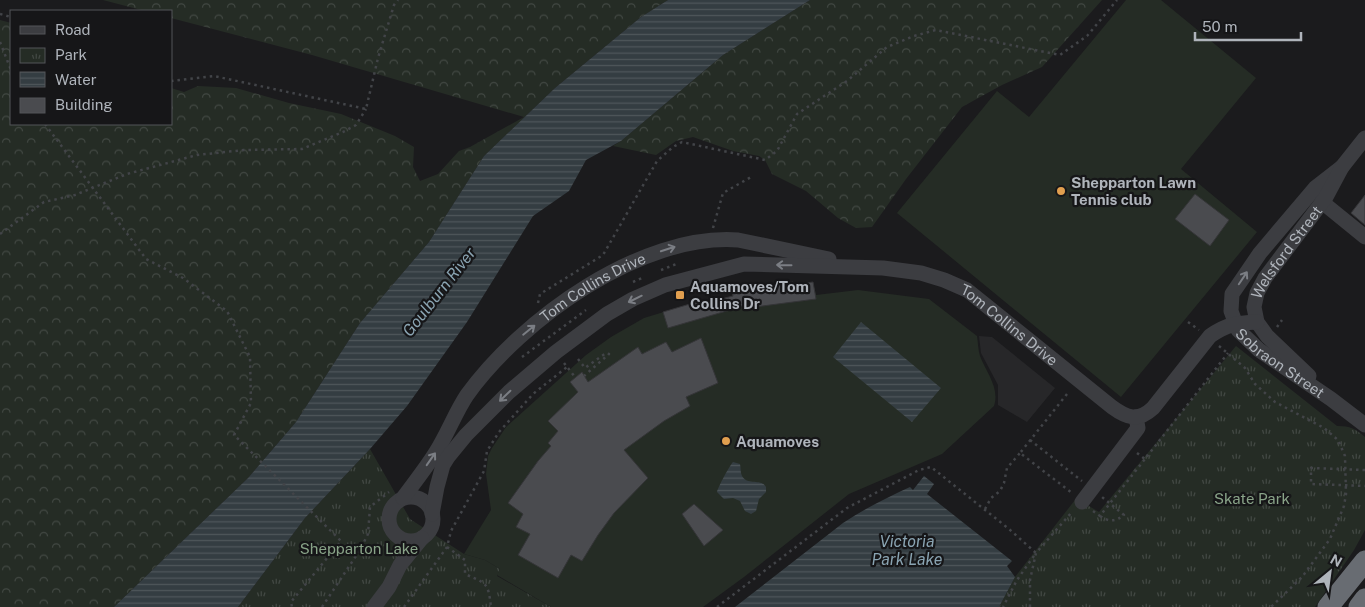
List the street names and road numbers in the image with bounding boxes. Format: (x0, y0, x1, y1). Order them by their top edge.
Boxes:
street label: Welsford Street (1247, 202, 1325, 302)
street label: Tom Collins Drive (536, 249, 648, 325)
street label: Tom Collins Drive (959, 280, 1062, 369)
street label: Sobraon Street (1233, 324, 1328, 401)

